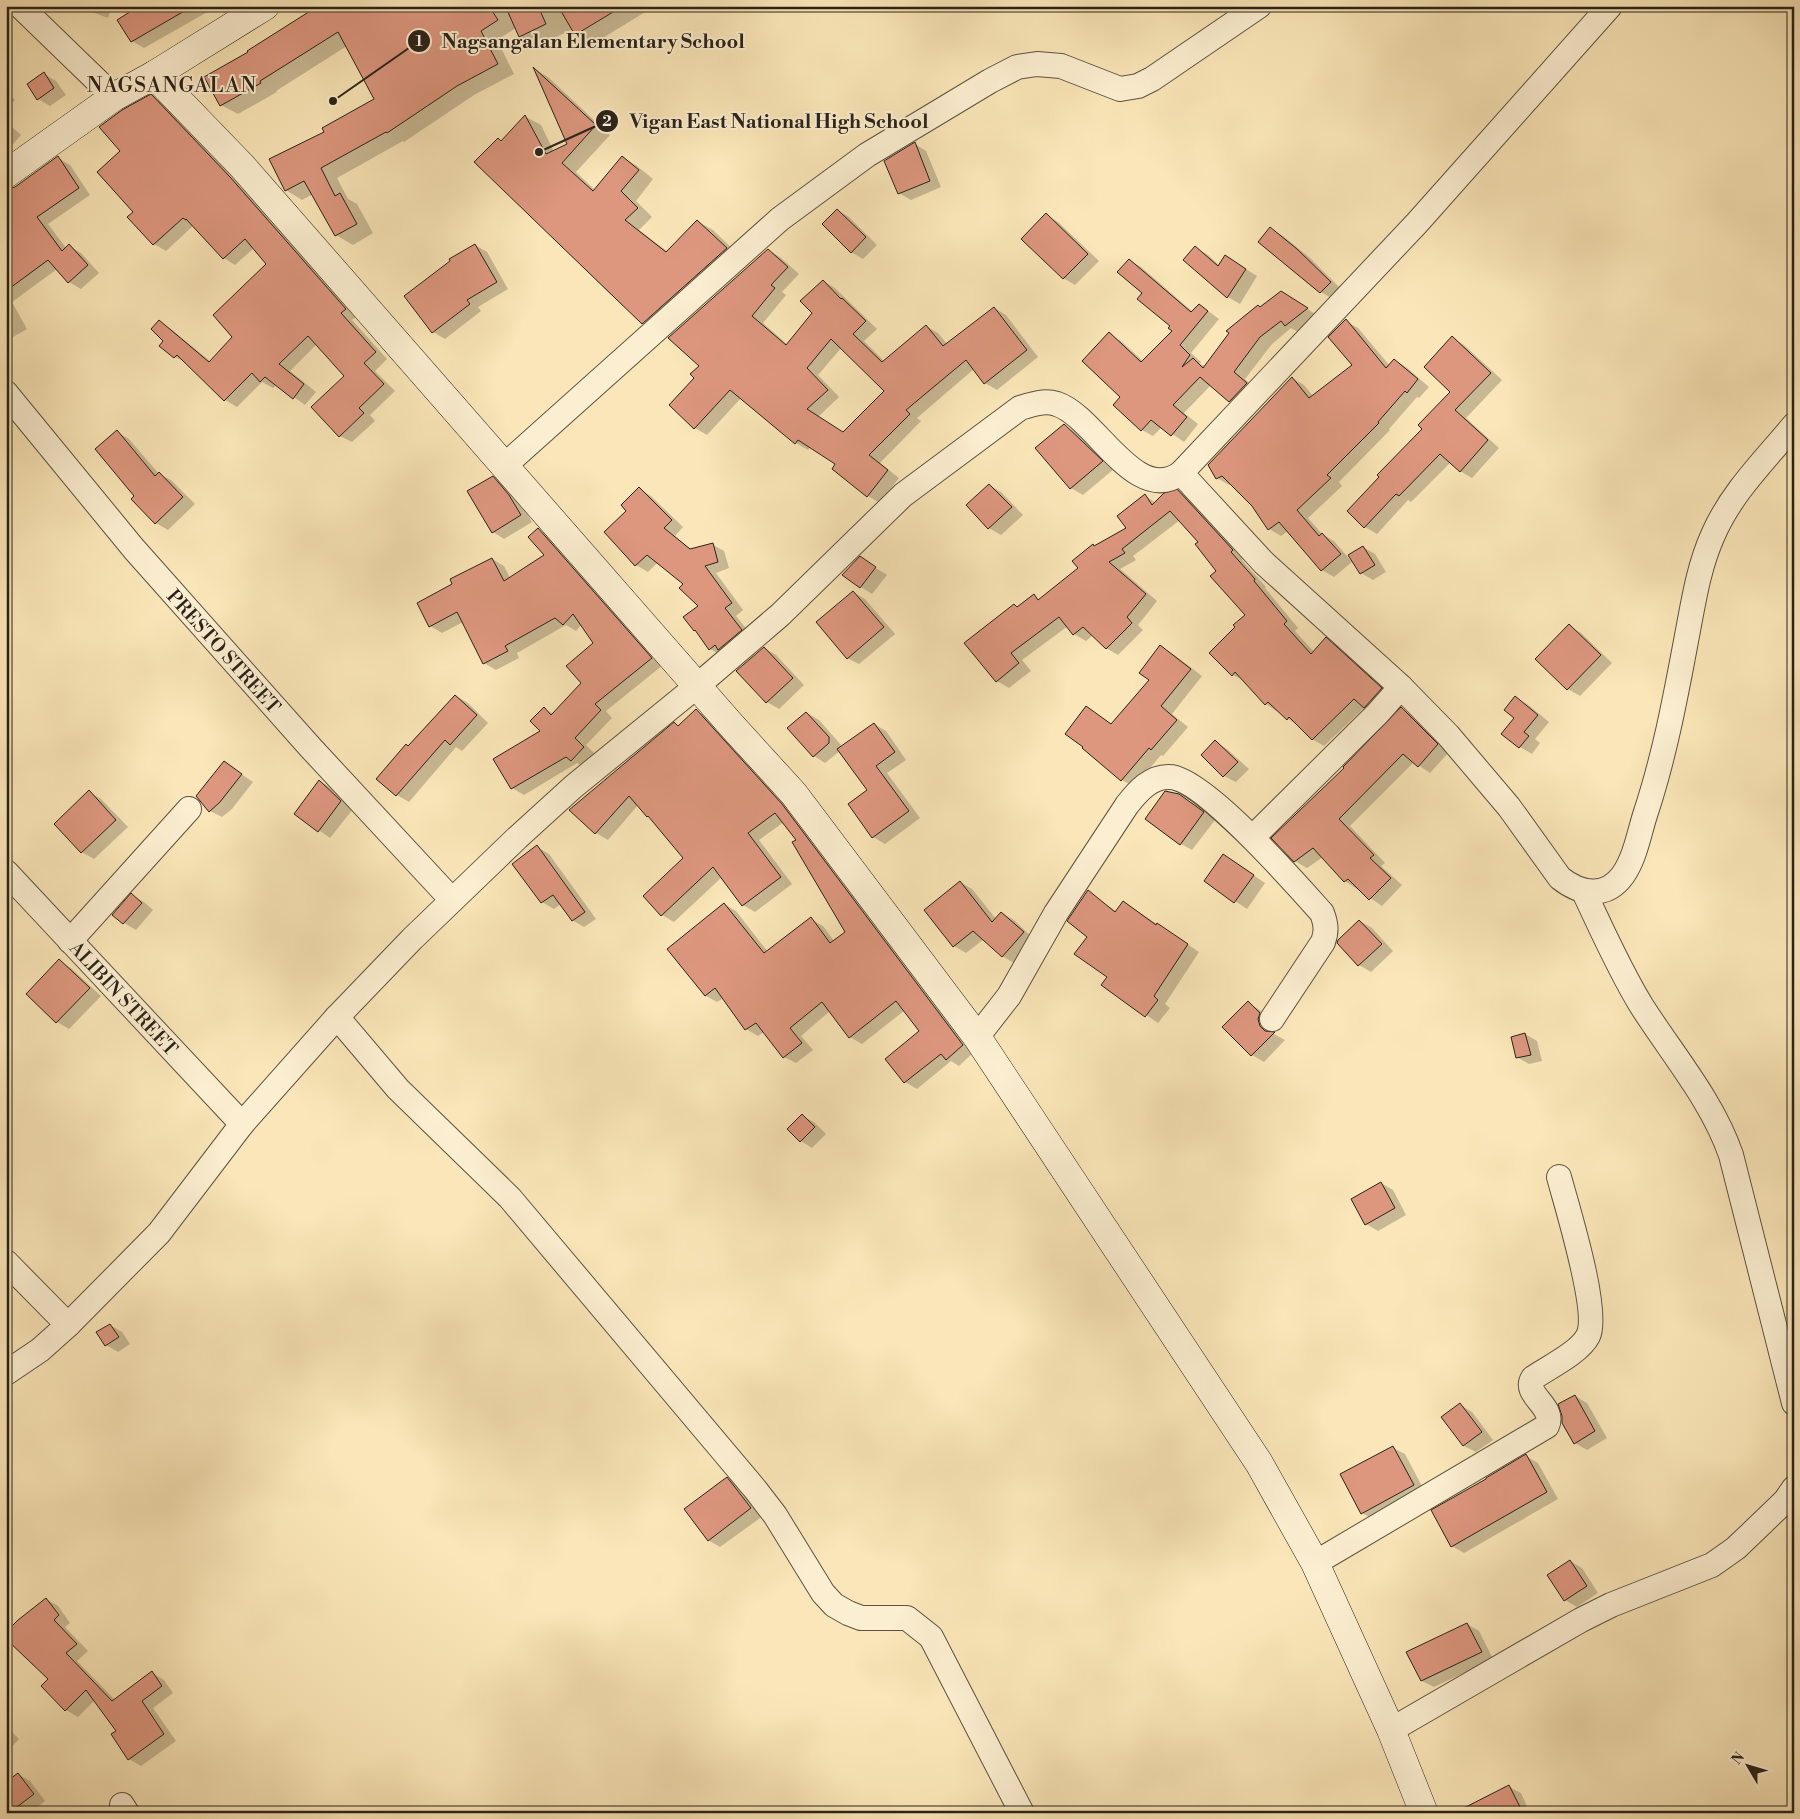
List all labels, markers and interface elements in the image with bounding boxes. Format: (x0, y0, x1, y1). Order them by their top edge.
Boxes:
callout: Nagsangalan Elementary School (407, 24, 755, 59)
text: Nagsangalan Elementary School (441, 30, 745, 55)
text: 1 (415, 32, 423, 51)
district label: NAGSANGALAN (87, 73, 257, 99)
callout: Vigan East National High School (594, 103, 938, 138)
text: Vigan East National High School (628, 110, 929, 135)
text: 2 (602, 112, 612, 131)
street label: PRESTO STREET (161, 585, 285, 719)
street label: ALIBIN STREET (63, 936, 183, 1061)
north arrow (1722, 1742, 1772, 1792)
text: N (1728, 1749, 1749, 1769)

